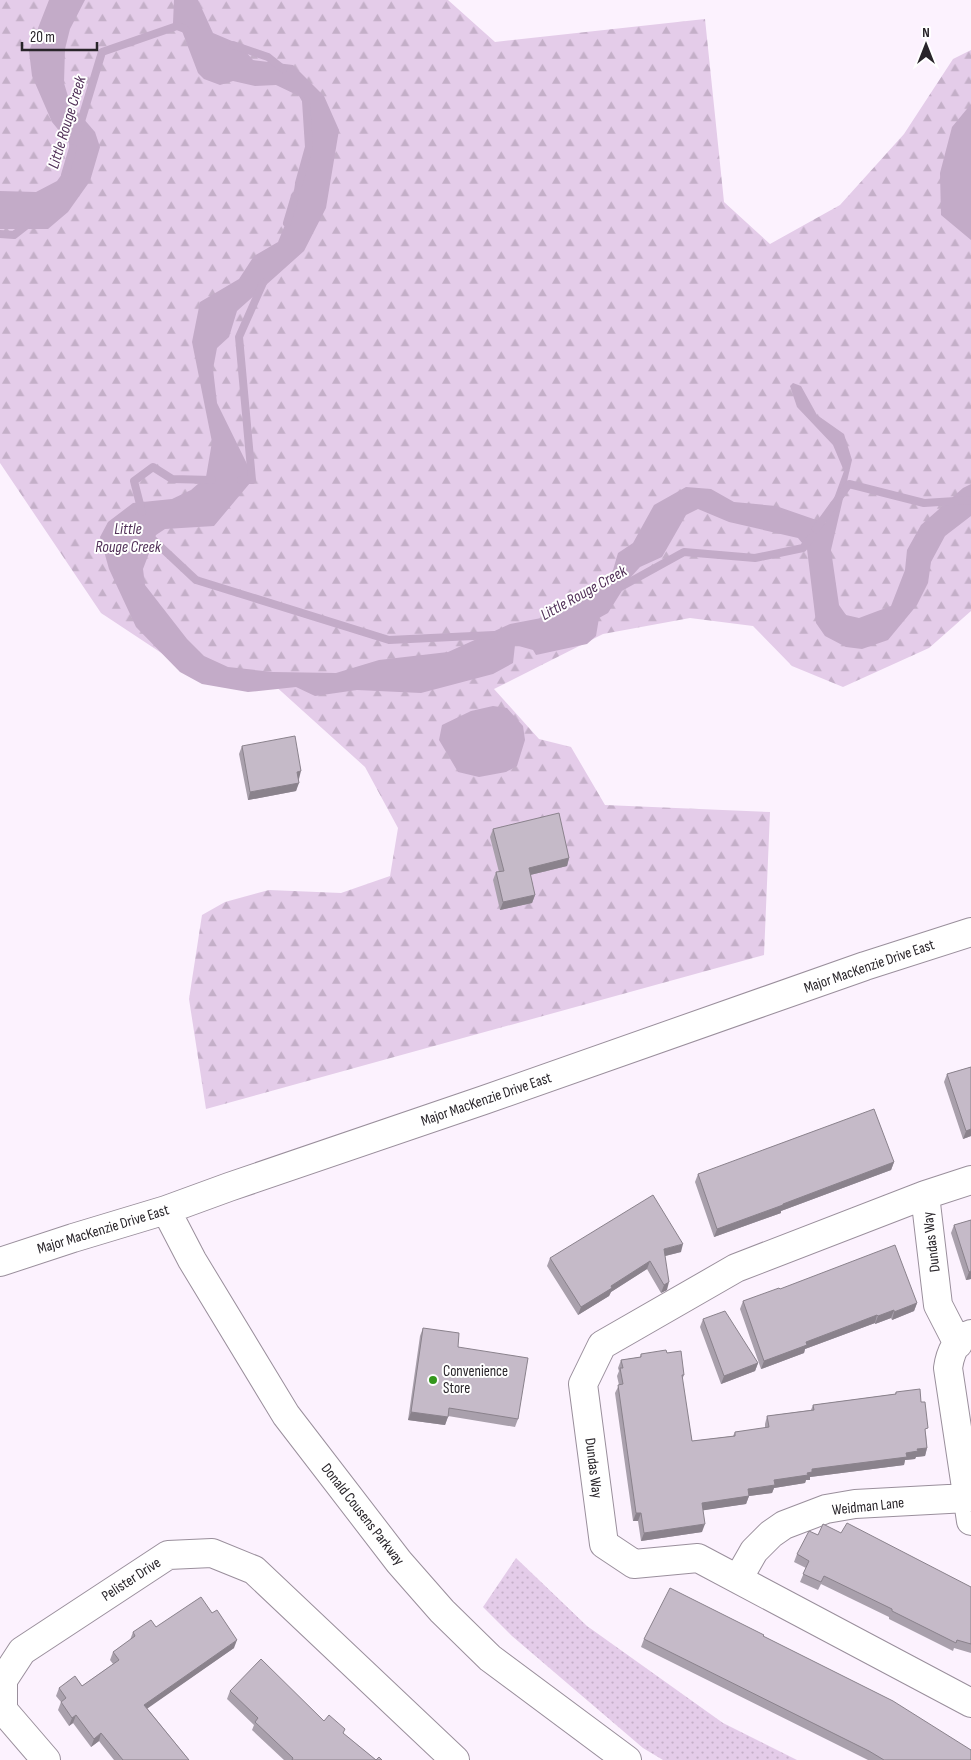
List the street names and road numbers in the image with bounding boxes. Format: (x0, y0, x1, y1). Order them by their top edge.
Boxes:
street label: Major MacKenzie Drive East (801, 935, 937, 998)
street label: Major MacKenzie Drive East (418, 1068, 554, 1131)
street label: Major MacKenzie Drive East (35, 1200, 172, 1259)
street label: Dundas Way (918, 1210, 945, 1273)
street label: Dundas Way (580, 1437, 607, 1500)
street label: Donald Cousens Parkway (317, 1460, 408, 1569)
street label: Weidman Lane (831, 1493, 905, 1520)
street label: Pelister Drive (98, 1553, 165, 1606)

